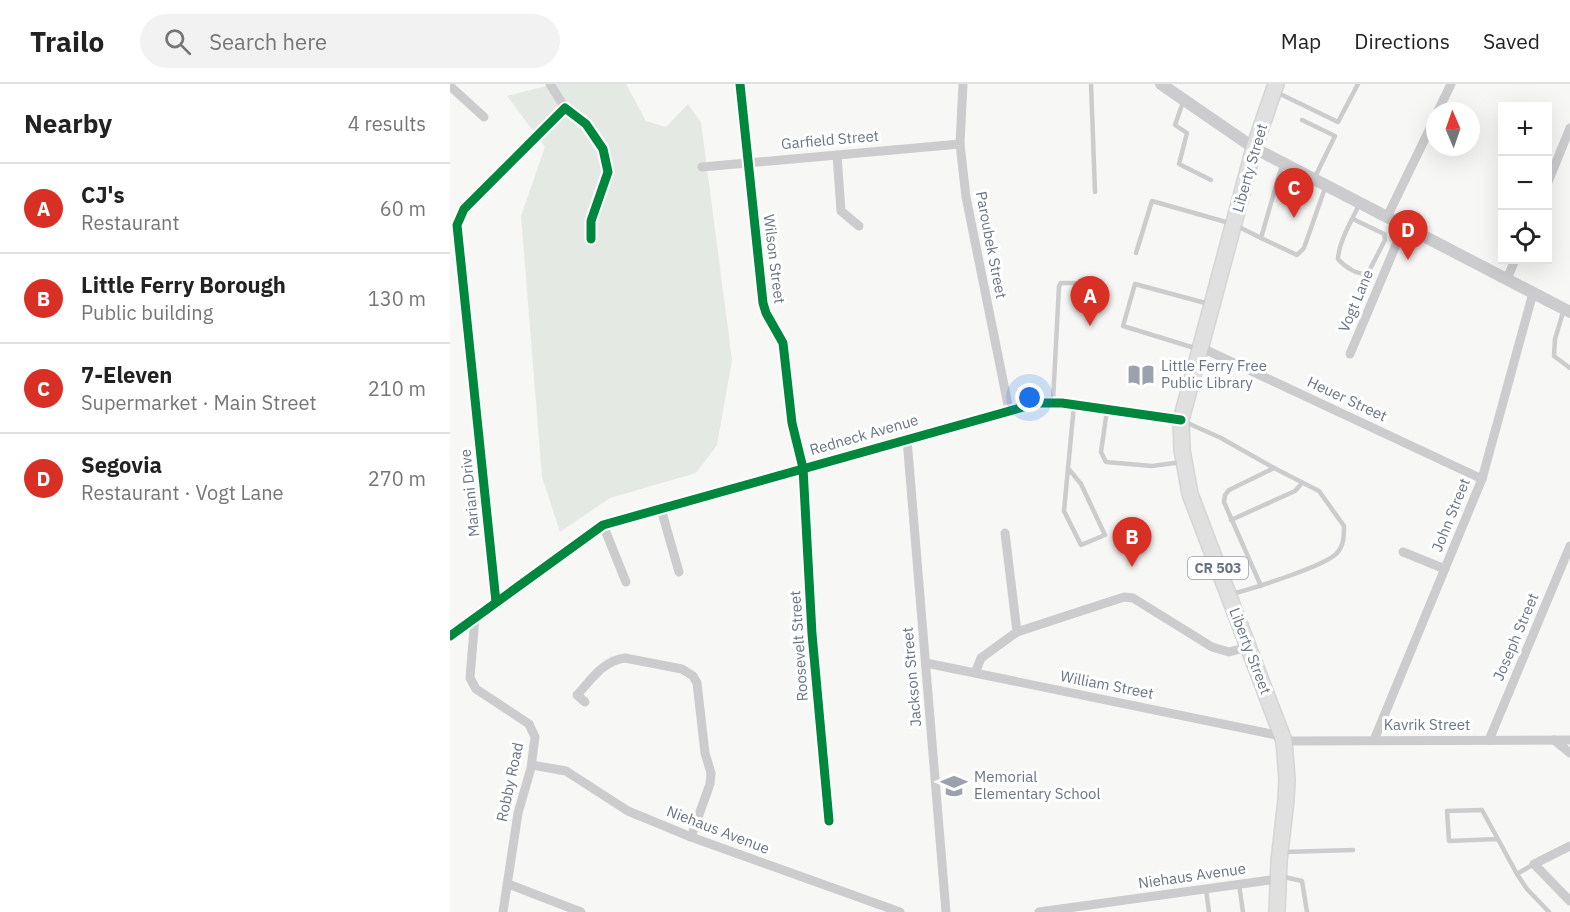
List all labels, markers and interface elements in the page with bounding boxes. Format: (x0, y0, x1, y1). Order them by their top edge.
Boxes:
search box (140, 14, 560, 68)
text: Trailo (30, 23, 104, 60)
icon: search (161, 25, 194, 58)
text: Search here (209, 27, 327, 56)
text: Map (1281, 27, 1321, 55)
text: Directions (1354, 27, 1450, 55)
text: Saved (1483, 27, 1540, 55)
north arrow (1426, 102, 1480, 156)
map controls (1498, 102, 1552, 264)
button: + (1498, 102, 1552, 156)
text: Nearby (24, 106, 112, 140)
text: 4 results (348, 110, 426, 137)
street label: Liberty Street (1228, 121, 1271, 214)
street label: Garfield Street (780, 126, 880, 153)
button: − (1498, 156, 1552, 210)
pin: C (1274, 168, 1314, 218)
text: CJ's (81, 180, 125, 209)
street label: Paroubek Street (972, 190, 1011, 300)
text: A (37, 195, 50, 222)
text: 60 m (380, 195, 426, 222)
text: Restaurant (81, 209, 179, 236)
pin: D (1388, 210, 1428, 260)
button: locate (1498, 210, 1552, 264)
street label: Wilson Street (760, 213, 789, 305)
street label: Vogt Lane (1334, 267, 1377, 335)
text: Little Ferry Borough (81, 270, 286, 299)
pin: A (1070, 276, 1110, 326)
text: B (37, 285, 50, 312)
text: 130 m (368, 285, 426, 312)
text: Public building (81, 299, 213, 326)
place label: Little Ferry Free Public Library (1161, 356, 1267, 392)
text: 7-Eleven (81, 360, 172, 389)
library icon: Little Ferry Free Public Library (1126, 360, 1156, 390)
street label: Heuer Street (1304, 372, 1390, 425)
text: C (37, 375, 50, 402)
text: 210 m (368, 375, 426, 402)
your location (1015, 383, 1044, 412)
text: Supermarket · Main Street (81, 389, 316, 416)
street label: Redneck Avenue (807, 410, 920, 459)
street label: Mariani Drive (455, 448, 484, 538)
text: Segovia (81, 450, 162, 479)
text: D (37, 465, 50, 492)
text: 270 m (368, 465, 426, 492)
street label: John Street (1427, 475, 1474, 554)
text: Restaurant · Vogt Lane (81, 479, 284, 506)
pin: B (1112, 518, 1152, 567)
road number: CR 503 (1188, 557, 1248, 579)
street label: Roosevelt Street (785, 590, 812, 702)
street label: Joseph Street (1489, 590, 1543, 684)
street label: Liberty Street (1225, 605, 1276, 697)
street label: Jackson Street (898, 626, 925, 728)
street label: William Street (1059, 666, 1155, 703)
street label: Kavrik Street (1384, 715, 1470, 734)
street label: Robby Road (492, 740, 527, 823)
place label: Memorial Elementary School (974, 767, 1101, 803)
school or university icon: Memorial Elementary School (939, 771, 969, 801)
street label: Niehaus Avenue (664, 801, 772, 858)
street label: Niehaus Avenue (1137, 859, 1247, 892)

